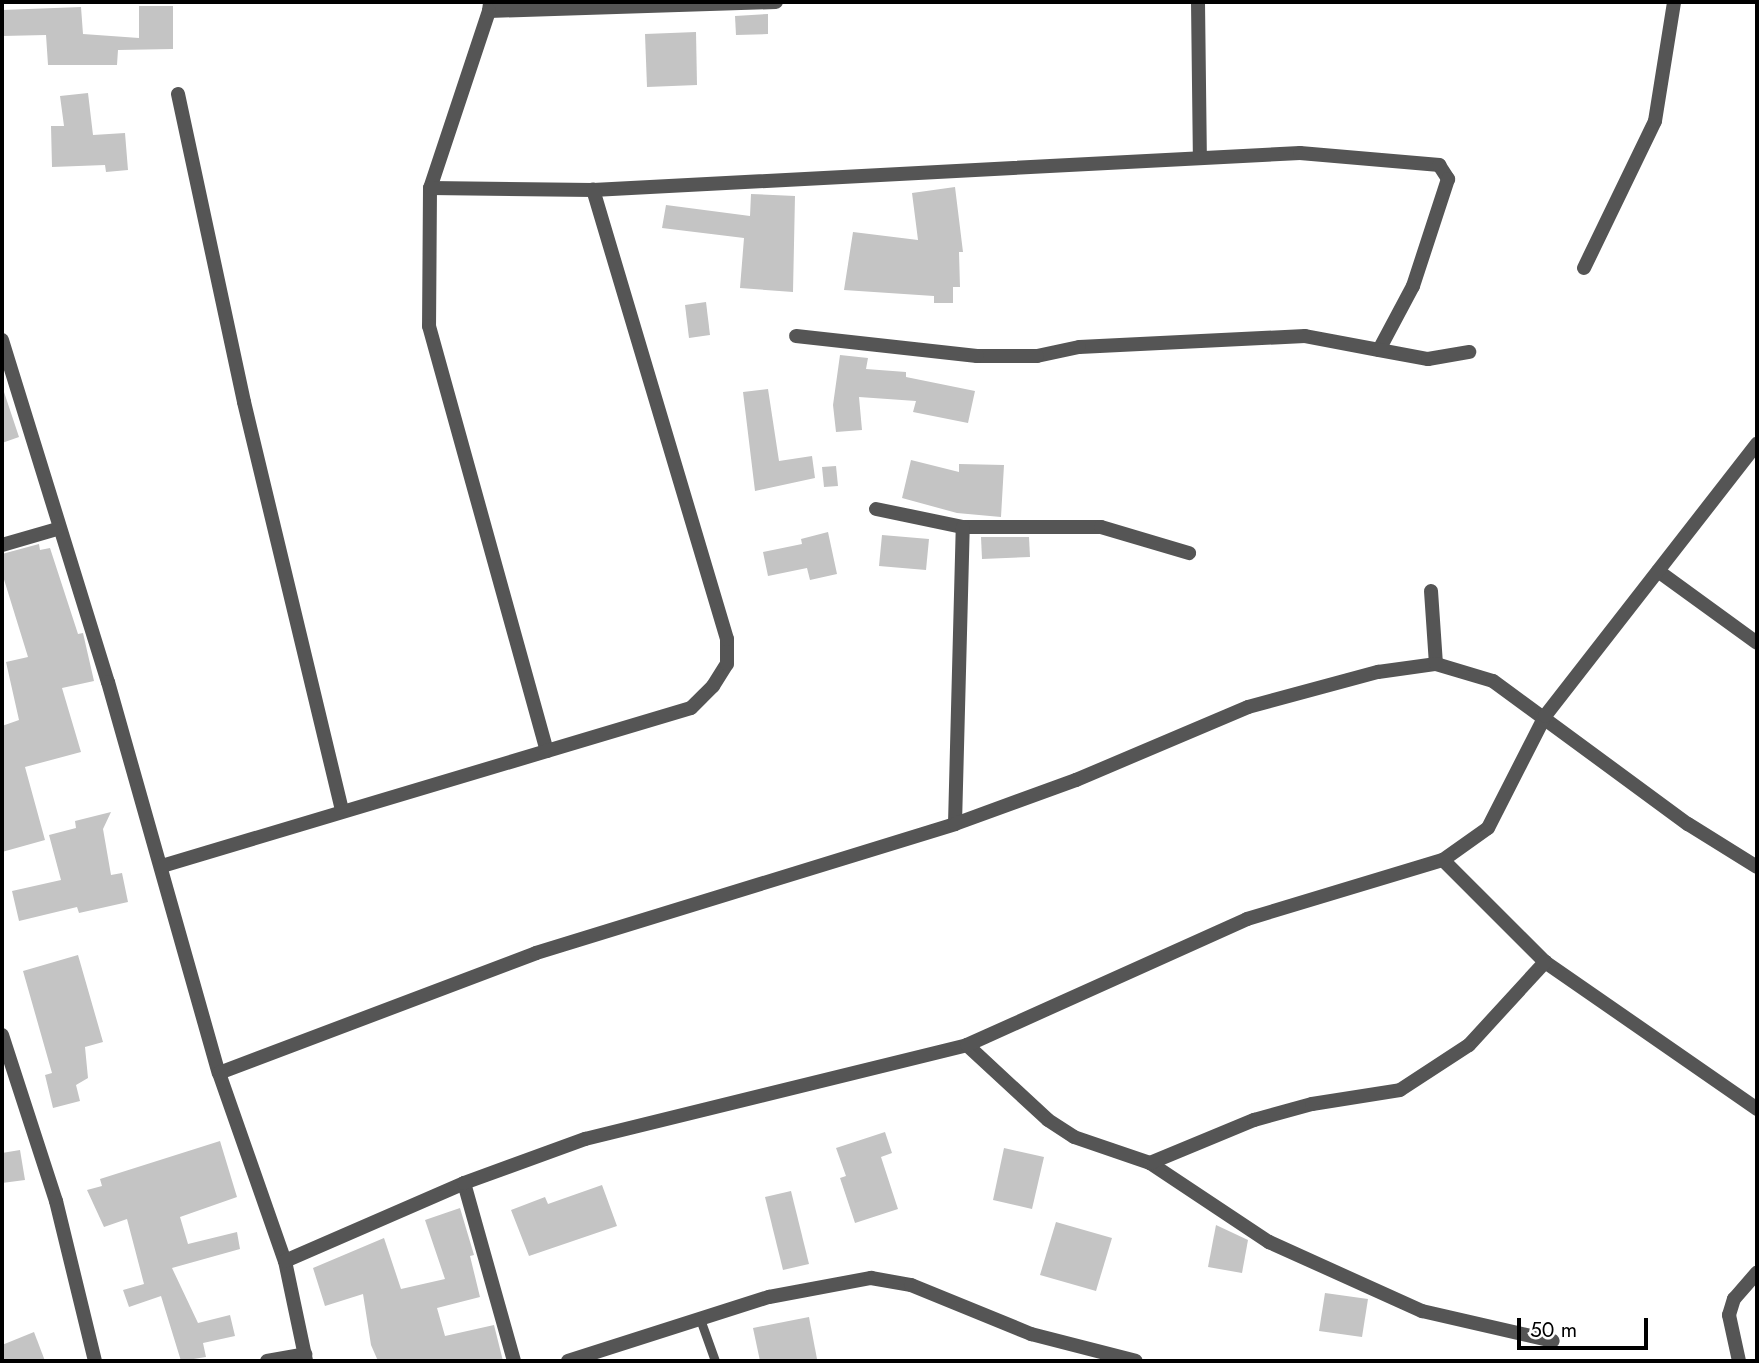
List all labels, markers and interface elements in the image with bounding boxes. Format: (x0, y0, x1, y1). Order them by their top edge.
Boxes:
scale bar (1521, 1304, 1652, 1348)
text: 50 m (1530, 1315, 1577, 1345)

